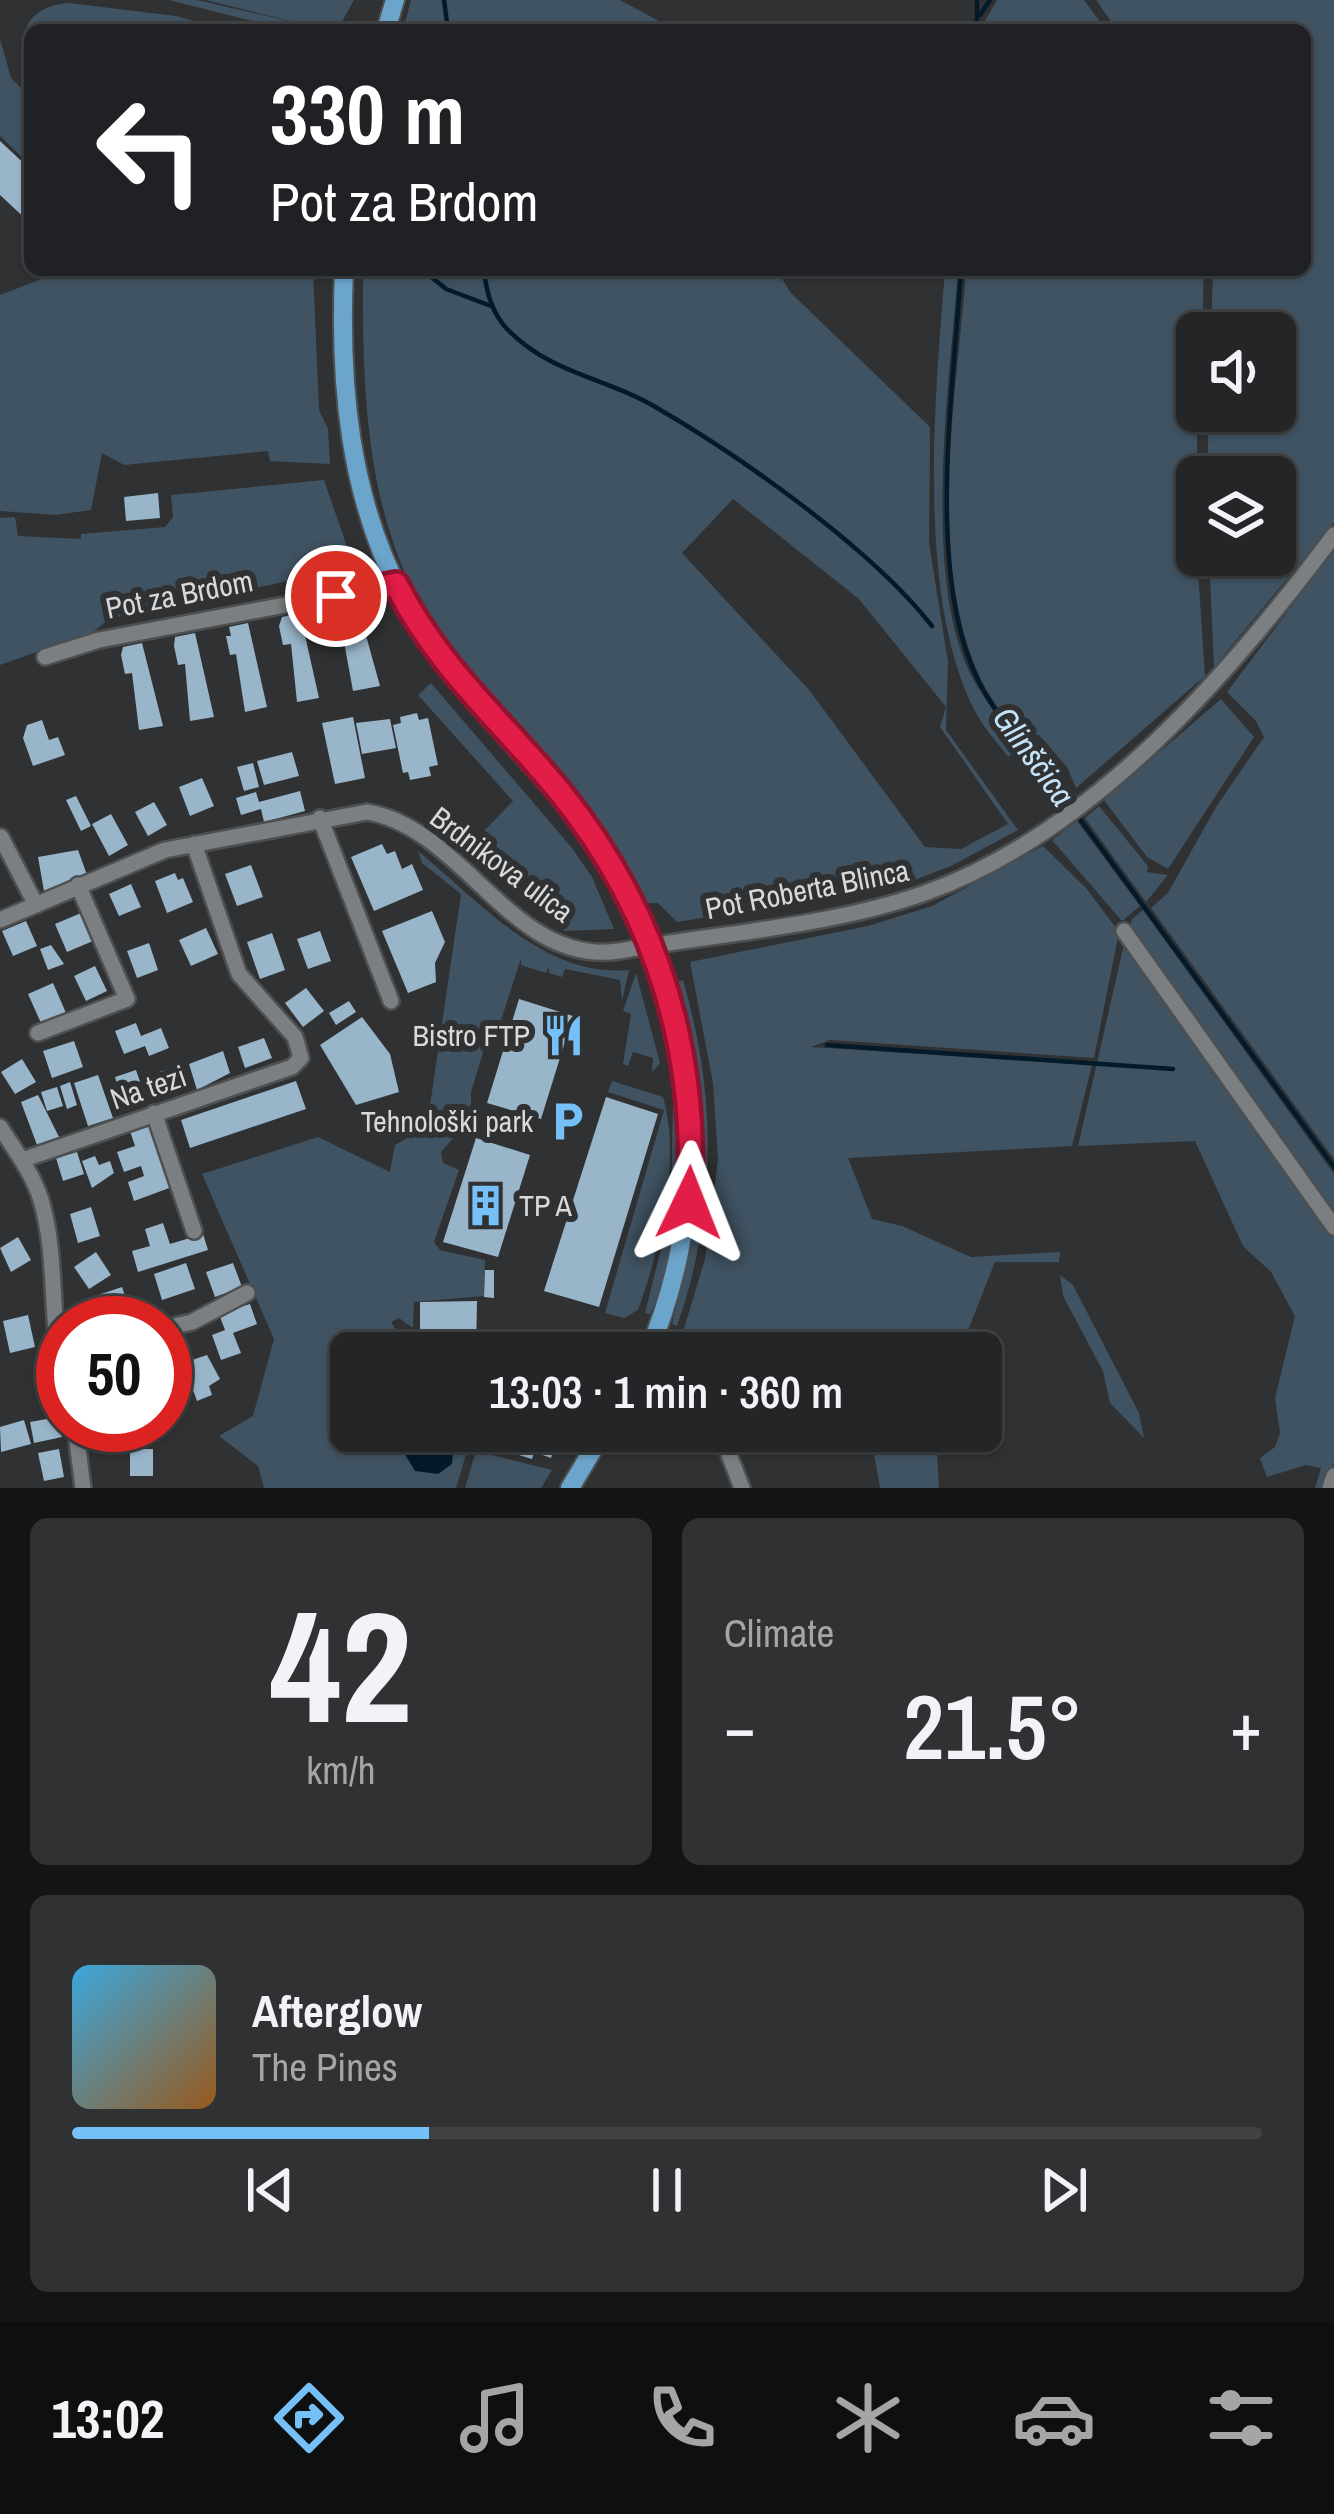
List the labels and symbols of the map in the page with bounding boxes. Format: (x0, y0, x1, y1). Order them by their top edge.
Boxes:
pin (285, 545, 387, 647)
street label: Pot za Brdom (102, 560, 256, 628)
water label: Glinščica (983, 697, 1085, 815)
street label: Brdnikova ulica (422, 797, 582, 931)
street label: Pot Roberta Blinca (702, 850, 912, 928)
restaurant icon: Bistro FTP (541, 1012, 587, 1058)
place label: Bistro FTP (412, 1015, 530, 1055)
street label: Na tezi (105, 1055, 191, 1119)
parking icon: Tehnološki park (544, 1098, 590, 1144)
place label: Tehnološki park (361, 1101, 534, 1141)
position arrow (626, 1140, 752, 1266)
building icon: TP A (462, 1182, 508, 1228)
place label: TP A (519, 1185, 573, 1225)
speed limit sign: 50 (36, 1296, 192, 1452)

